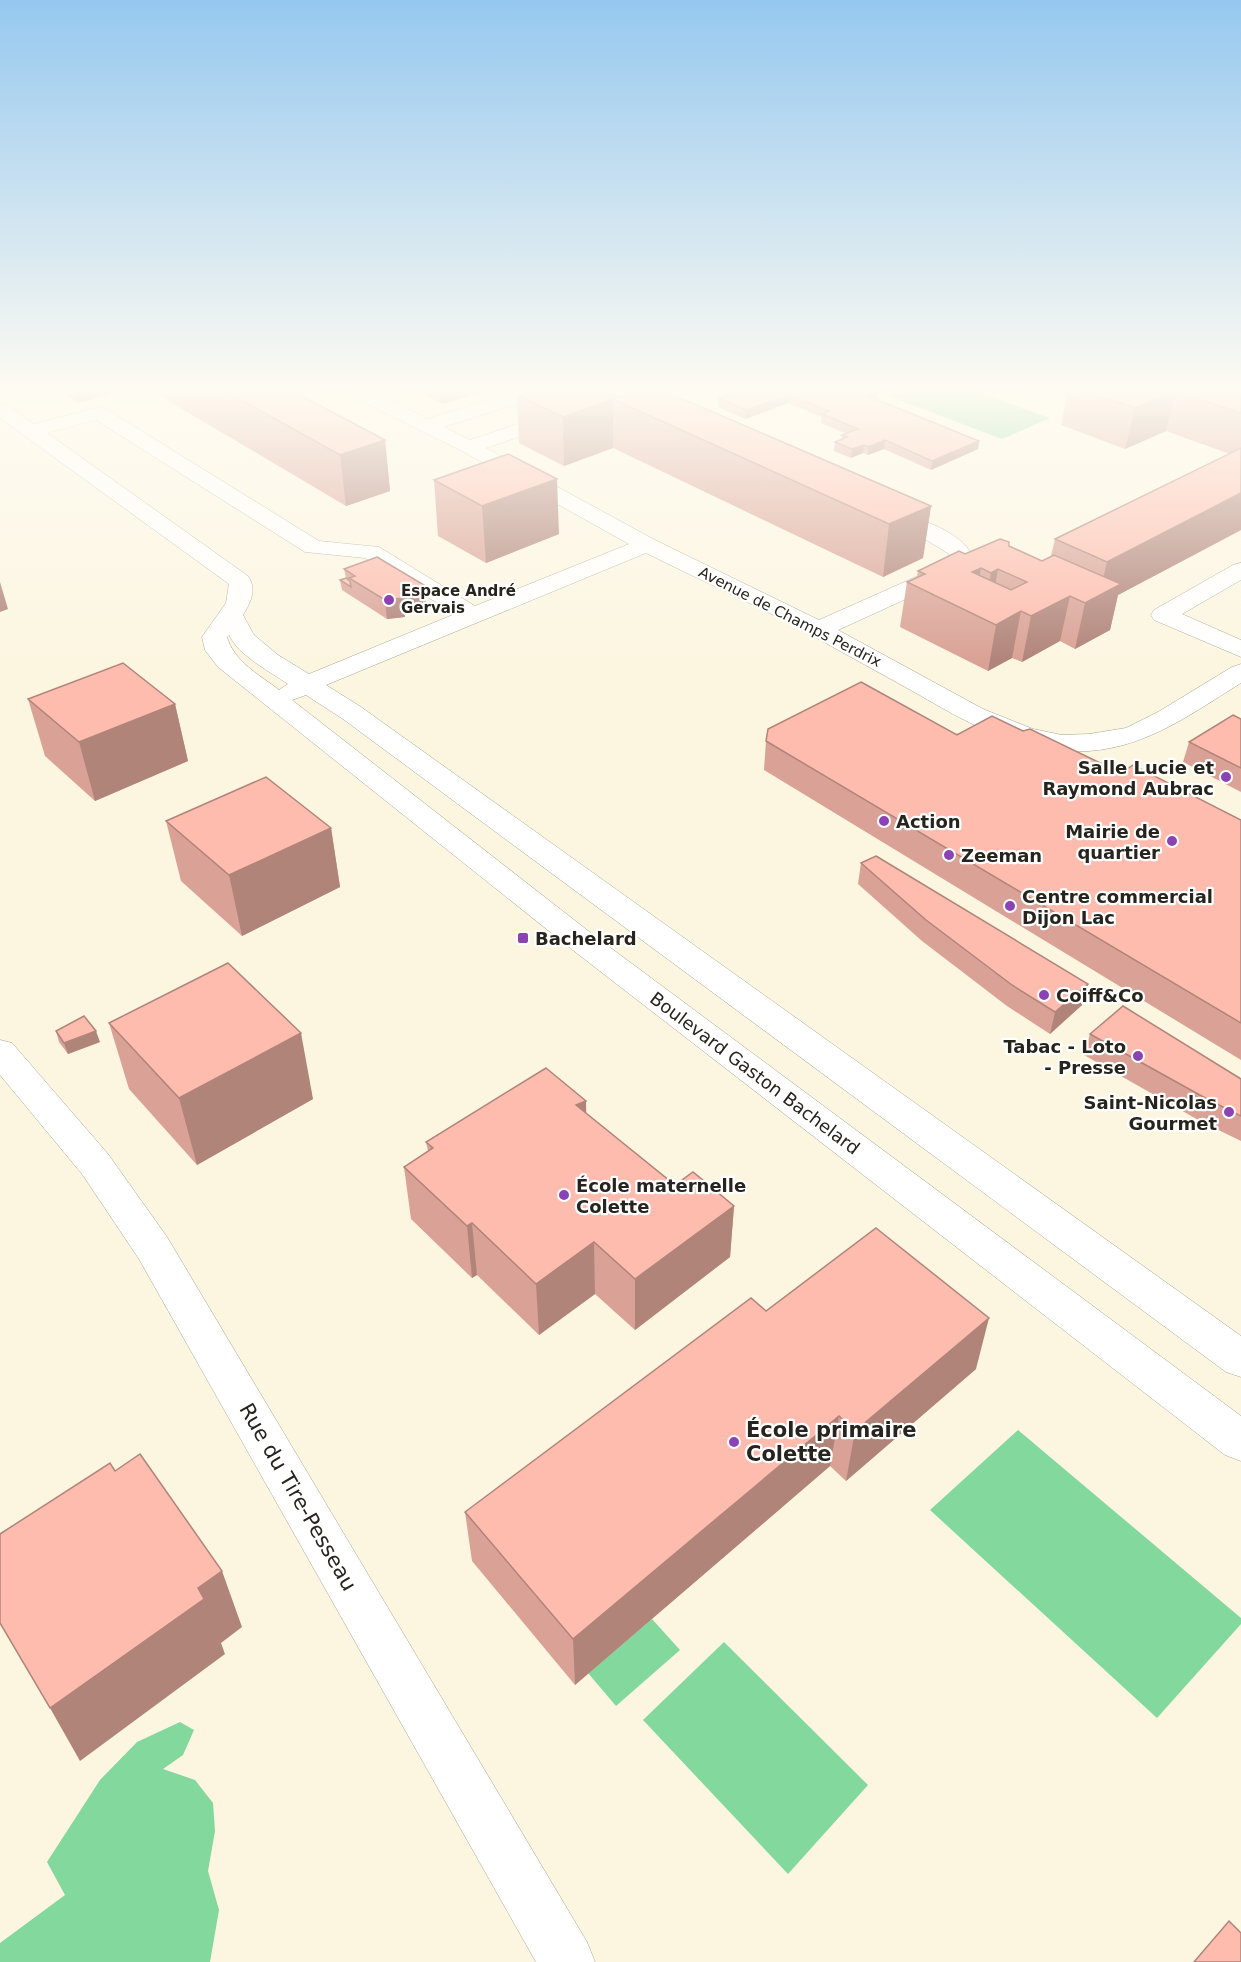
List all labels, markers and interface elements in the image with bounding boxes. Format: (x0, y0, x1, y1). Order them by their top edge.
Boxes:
street label: Avenue de Champs Perdrix (696, 563, 884, 671)
place label: Espace André Gervais (401, 582, 516, 617)
marker: Espace André Gervais (382, 593, 396, 607)
place label: Salle Lucie et Raymond Aubrac (1042, 757, 1214, 799)
marker: Salle Lucie et Raymond Aubrac (1219, 770, 1233, 784)
place label: Action (896, 811, 961, 832)
marker: Action (877, 814, 891, 828)
place label: Mairie de quartier (1065, 821, 1160, 863)
marker: Mairie de quartier (1165, 834, 1179, 848)
place label: Zeeman (961, 845, 1042, 866)
marker: Zeeman (942, 848, 956, 862)
place label: Centre commercial Dijon Lac (1022, 886, 1213, 928)
marker: Centre commercial Dijon Lac (1003, 899, 1017, 913)
place label: Bachelard (535, 928, 637, 949)
marker: Bachelard (516, 931, 530, 945)
place label: Coiff&Co (1056, 985, 1144, 1006)
street label: Boulevard Gaston Bachelard (646, 987, 864, 1159)
marker: Coiff&Co (1037, 988, 1051, 1002)
place label: Tabac - Loto - Presse (1003, 1036, 1126, 1078)
marker: Tabac - Loto - Presse (1131, 1049, 1145, 1063)
place label: Saint-Nicolas Gourmet (1084, 1092, 1217, 1134)
marker: Saint-Nicolas Gourmet (1222, 1105, 1236, 1119)
place label: École maternelle Colette (576, 1175, 746, 1217)
marker: École maternelle Colette (557, 1188, 571, 1202)
street label: Rue du Tire-Pesseau (235, 1399, 361, 1595)
place label: École primaire Colette (746, 1417, 916, 1466)
marker: École primaire Colette (727, 1435, 741, 1449)

